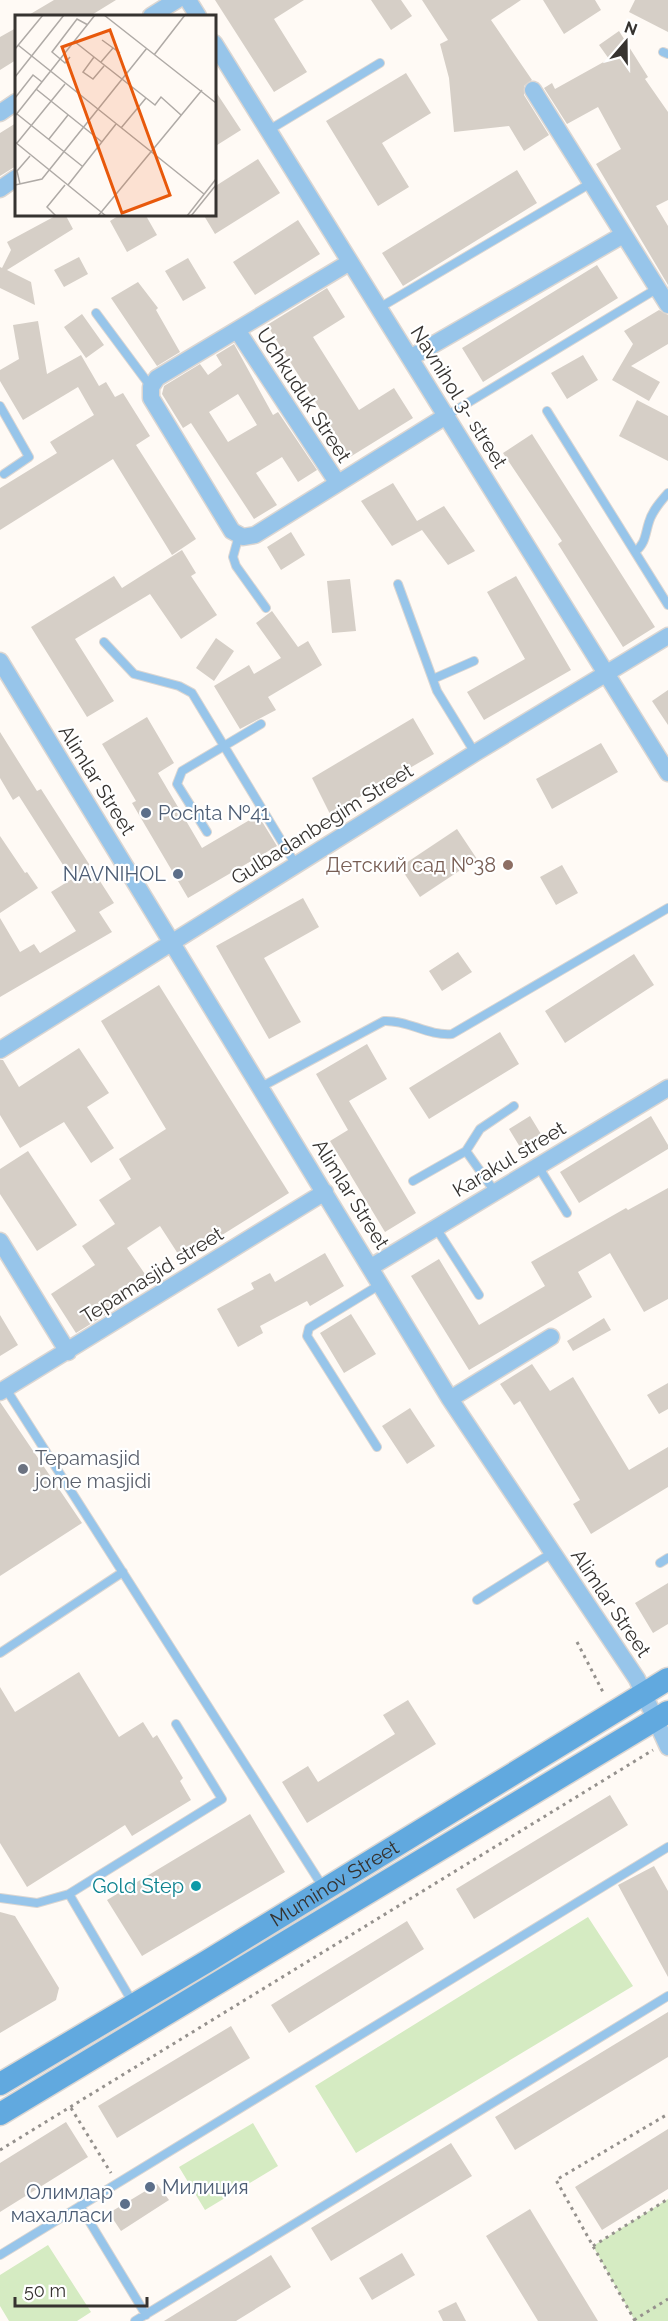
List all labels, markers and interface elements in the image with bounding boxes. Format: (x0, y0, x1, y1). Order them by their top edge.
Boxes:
north arrow (596, 12, 656, 72)
inset map (15, 15, 216, 216)
text: N (622, 17, 640, 39)
street label: Navnihol 3- street (406, 321, 513, 473)
street label: Uchkuduk Street (252, 323, 357, 467)
street label: Аlimlar Street (54, 721, 140, 840)
street label: Gulbadanbegim Street (227, 758, 417, 890)
place label: Pochta №41 (158, 801, 270, 825)
marker: Pochta №41 (139, 806, 153, 820)
place label: Детский сад №38 (326, 853, 496, 877)
marker: Детский сад №38 (501, 858, 515, 872)
place label: NAVNIHOL (63, 862, 166, 886)
marker: NAVNIHOL (171, 867, 185, 881)
street label: Karakul street (448, 1116, 570, 1202)
street label: Аlimlar Street (308, 1135, 394, 1254)
street label: Tepamasjid street (76, 1221, 228, 1328)
place label: Tepamasjid jome masjidi (32, 1446, 151, 1493)
marker: Tepamasjid jome masjidi (16, 1462, 30, 1476)
street label: Аlimlar Street (566, 1544, 656, 1662)
street label: Muminov Street (266, 1835, 403, 1932)
place label: Gold Step (92, 1874, 184, 1898)
marker: Gold Step (189, 1879, 203, 1893)
place label: Милиция (162, 2175, 249, 2199)
place label: Олимлар махалласи (11, 2180, 113, 2227)
marker: Милиция (143, 2180, 157, 2194)
marker: Олимлар махалласи (118, 2197, 132, 2211)
scale bar (15, 2270, 147, 2308)
text: 50 m (24, 2280, 66, 2301)

